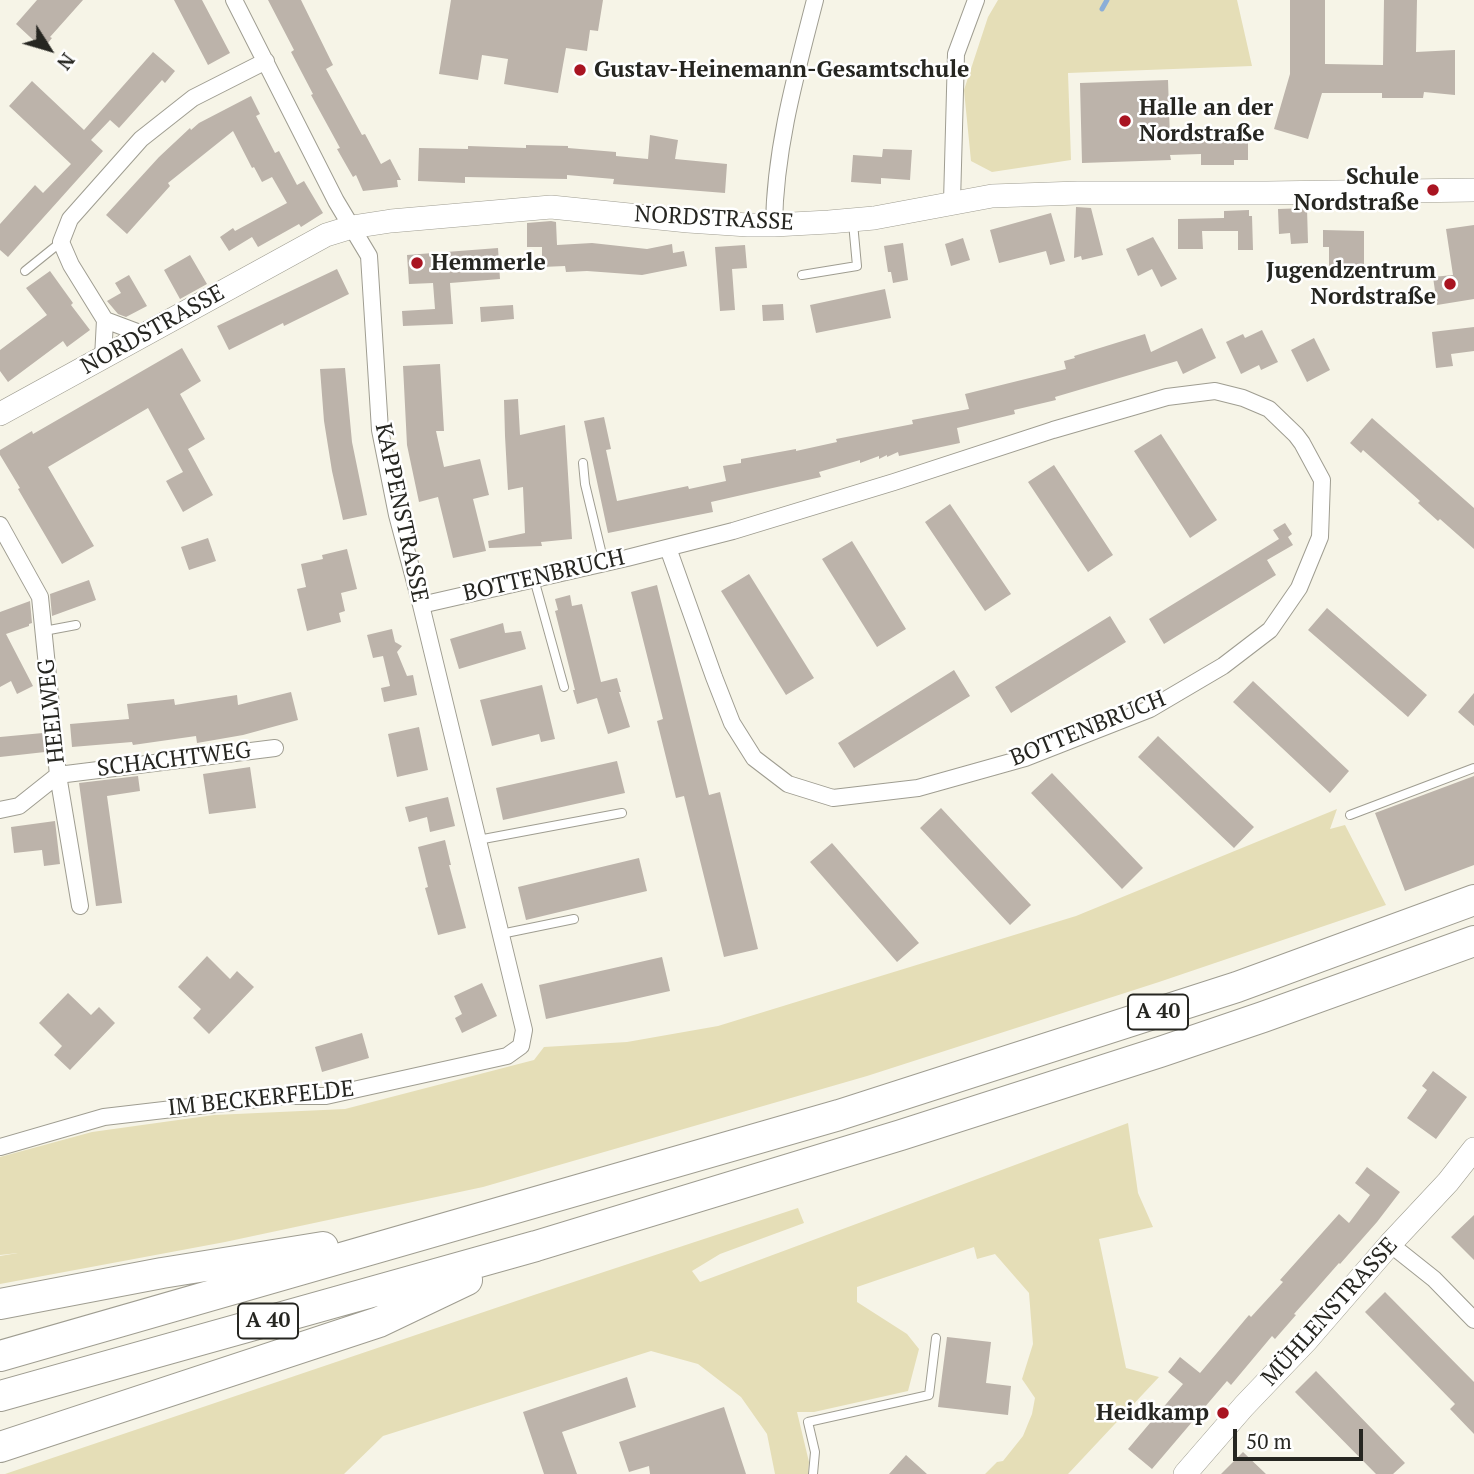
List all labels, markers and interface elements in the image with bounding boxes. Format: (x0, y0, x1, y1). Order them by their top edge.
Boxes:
north arrow (14, 14, 84, 84)
text: N (52, 49, 80, 75)
place label: Gustav-Heinemann-Gesamtschule (594, 56, 969, 84)
marker: Gustav-Heinemann-Gesamtschule (572, 62, 588, 78)
place label: Halle an der Nordstraße (1139, 94, 1273, 148)
marker: Halle an der Nordstraße (1117, 113, 1133, 129)
place label: Schule Nordstraße (1293, 163, 1419, 217)
marker: Schule Nordstraße (1425, 182, 1441, 198)
street label: NORDSTRASSE (634, 201, 794, 237)
place label: Hemmerle (431, 249, 546, 277)
marker: Hemmerle (409, 255, 425, 271)
place label: Jugendzentrum Nordstraße (1266, 257, 1436, 311)
marker: Jugendzentrum Nordstraße (1442, 276, 1458, 292)
street label: NORDSTRASSE (76, 279, 230, 381)
street label: KAPPENSTRASSE (369, 421, 433, 605)
street label: BOTTENBRUCH (460, 544, 628, 608)
street label: HEELWEG (33, 657, 71, 765)
street label: BOTTENBRUCH (1006, 685, 1170, 773)
street label: SCHACHTWEG (95, 737, 253, 783)
road number: A 40 (1128, 995, 1188, 1030)
street label: IM BECKERFELDE (167, 1075, 355, 1123)
street label: MÜHLENSTRASSE (1256, 1232, 1404, 1392)
road number: A 40 (238, 1304, 298, 1338)
place label: Heidkamp (1096, 1399, 1209, 1427)
marker: Heidkamp (1215, 1405, 1231, 1421)
scale bar (1236, 1414, 1366, 1458)
text: 50 m (1246, 1427, 1292, 1455)

